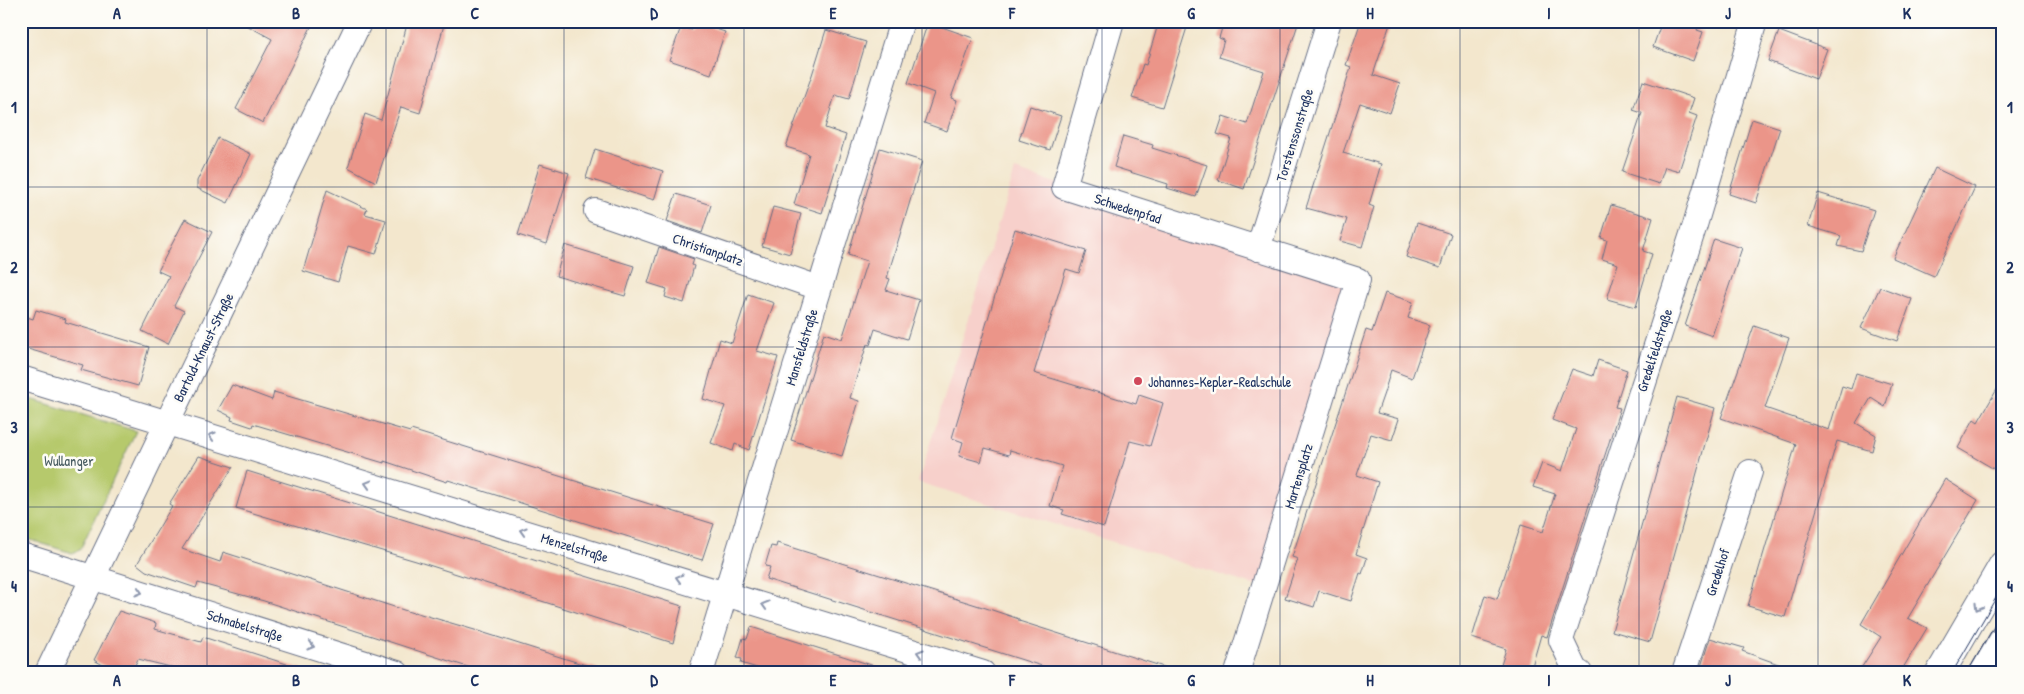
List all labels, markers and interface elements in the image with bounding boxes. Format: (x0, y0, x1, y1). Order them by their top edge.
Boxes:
text: A (113, 2, 121, 24)
text: B (292, 2, 300, 24)
text: C (471, 2, 480, 24)
text: D (650, 2, 658, 24)
text: E (829, 2, 837, 24)
text: F (1008, 2, 1016, 24)
text: G (1187, 2, 1195, 24)
text: H (1366, 2, 1374, 24)
text: I (1547, 2, 1551, 24)
text: J (1725, 2, 1731, 24)
text: K (1903, 2, 1912, 24)
street label: Torstenssonstraße (1271, 86, 1318, 184)
text: 1 (11, 96, 17, 118)
text: 1 (2007, 96, 2013, 118)
street label: Schwedenpfad (1092, 188, 1164, 229)
street label: Christianplatz (670, 228, 746, 271)
text: 2 (10, 256, 18, 278)
text: 2 (2006, 256, 2014, 278)
street label: Bartold-Knaust-Straße (168, 289, 239, 405)
street label: Mansfeldstraße (780, 306, 823, 388)
street label: Gredelfeldstraße (1632, 306, 1677, 394)
place label: Johannes-Kepler-Realschule (1148, 372, 1292, 392)
marker: Johannes-Kepler-Realschule (1132, 375, 1144, 387)
text: 3 (10, 416, 18, 438)
text: 3 (2006, 416, 2014, 438)
one-way arrow (209, 432, 217, 442)
street label: Martensplatz (1279, 441, 1318, 511)
park label: Wullanger (44, 451, 94, 471)
one-way arrow (364, 479, 372, 489)
one-way arrow (519, 526, 528, 536)
street label: Menzelstraße (539, 528, 611, 567)
street label: Gredelhof (1700, 546, 1734, 598)
one-way arrow (675, 574, 683, 584)
text: 4 (11, 575, 17, 597)
text: 4 (2007, 575, 2013, 597)
one-way arrow (135, 586, 143, 596)
one-way arrow (761, 600, 769, 610)
one-way arrow (1975, 601, 1985, 610)
street label: Schnabelstraße (204, 604, 286, 647)
one-way arrow (306, 640, 315, 650)
one-way arrow (916, 649, 924, 659)
text: A (113, 669, 121, 691)
text: B (292, 669, 300, 691)
text: C (471, 669, 480, 691)
text: D (650, 669, 658, 691)
text: E (829, 669, 837, 691)
text: F (1008, 669, 1016, 691)
text: G (1187, 669, 1195, 691)
text: H (1366, 669, 1374, 691)
text: I (1547, 669, 1551, 691)
text: J (1725, 669, 1731, 691)
text: K (1903, 669, 1912, 691)

